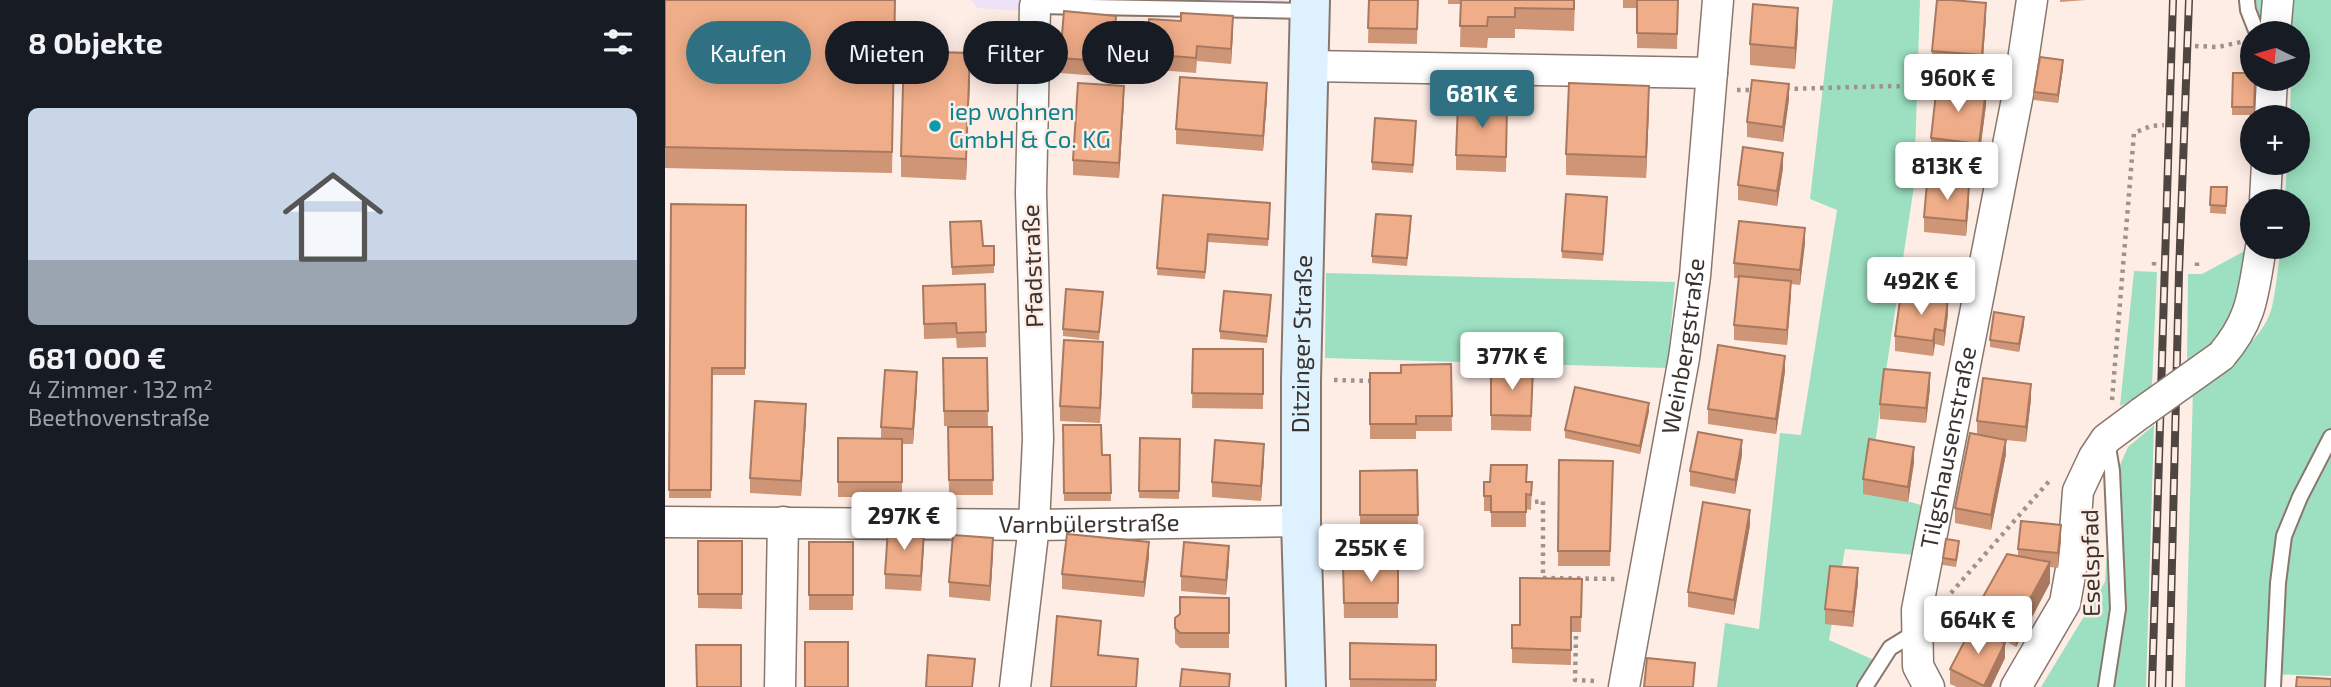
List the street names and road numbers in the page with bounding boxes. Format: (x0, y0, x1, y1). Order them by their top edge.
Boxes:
street label: Pfadstraße (1015, 204, 1048, 328)
street label: Ditzinger Straße (1285, 255, 1317, 433)
street label: Weinbergstraße (1654, 257, 1709, 436)
street label: Tilgshausenstraße (1913, 344, 1981, 551)
street label: Varnbülerstraße (998, 507, 1180, 538)
street label: Eselspfad (2074, 509, 2105, 617)

